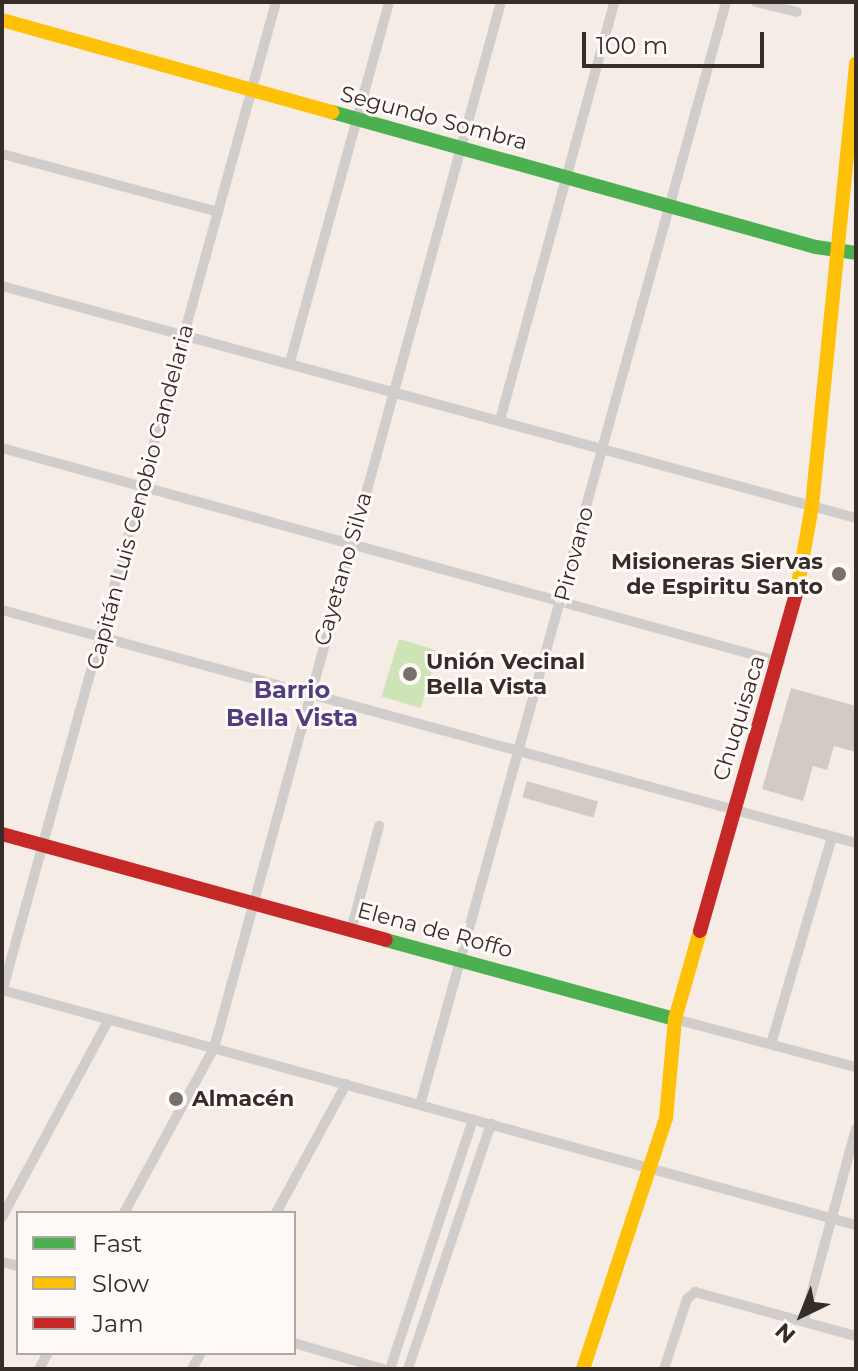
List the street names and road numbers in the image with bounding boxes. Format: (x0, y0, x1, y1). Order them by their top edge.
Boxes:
street label: Segundo Sombra (338, 80, 530, 156)
street label: Capitán Luis Cenobio Candelaria (81, 321, 199, 673)
street label: Cayetano Silva (308, 489, 378, 649)
street label: Pirovano (549, 504, 599, 604)
street label: Chuquisaca (707, 652, 771, 784)
street label: Elena de Roffo (354, 897, 516, 963)

